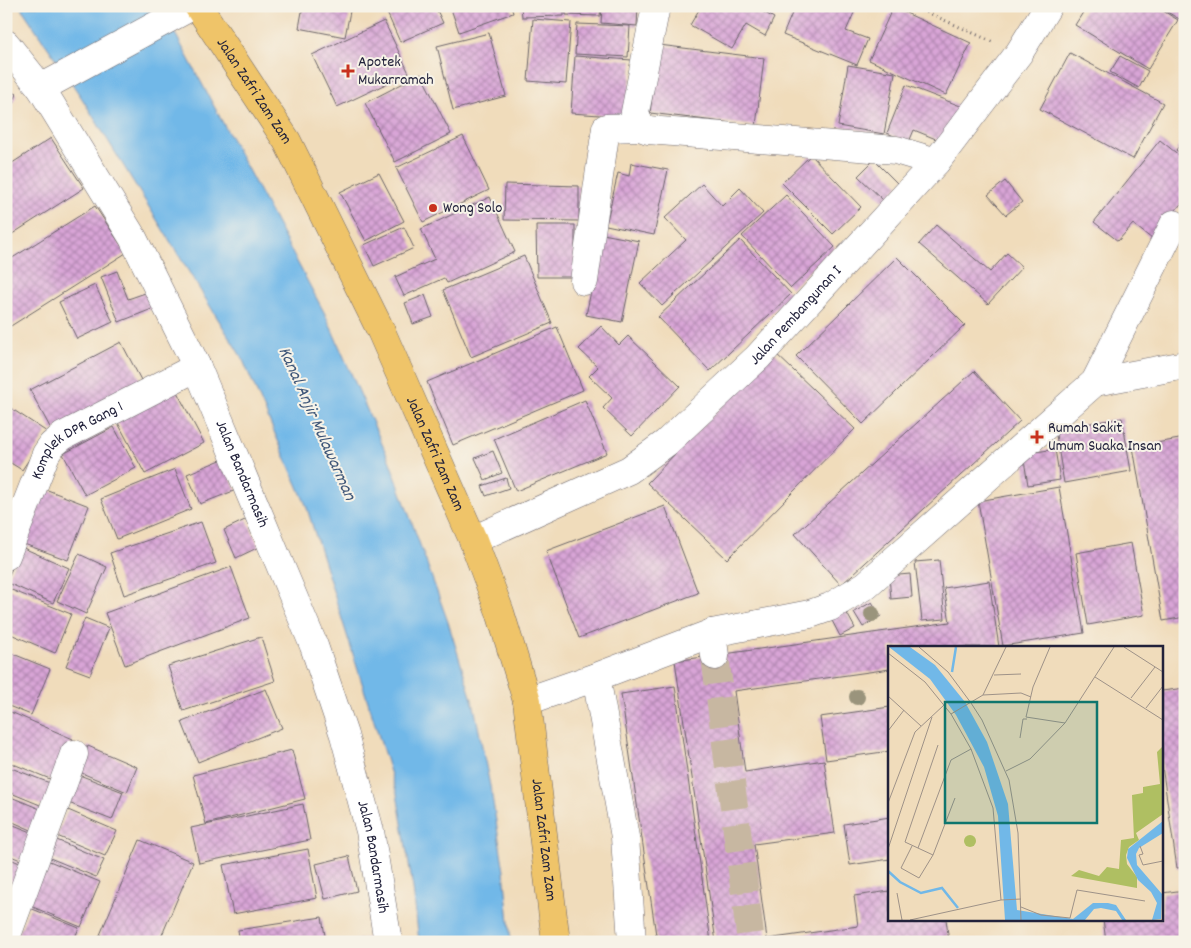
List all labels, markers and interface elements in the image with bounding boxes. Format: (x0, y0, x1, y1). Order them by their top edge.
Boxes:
street label: Jalan Zafri Zam Zam (211, 33, 298, 149)
place label: Apotek Mukarramah (358, 51, 434, 92)
marker: Apotek Mukarramah (342, 65, 354, 77)
place label: Wong Solo (443, 197, 502, 220)
marker: Wong Solo (427, 202, 439, 214)
street label: Jalan Pembangunan I (745, 260, 848, 371)
water label: Kanal Anjir Mulawarman (271, 343, 361, 505)
street label: Jalan Zafri Zam Zam (400, 393, 470, 515)
street label: Komplek DPR Gang 1 (26, 395, 127, 483)
street label: Jalan Bandarmasih (209, 416, 275, 531)
place label: Rumah Sakit Umum Suaka Insan (1048, 417, 1161, 458)
marker: Rumah Sakit Umum Suaka Insan (1030, 430, 1044, 444)
inset map (888, 646, 1164, 920)
street label: Jalan Zafri Zam Zam (525, 777, 563, 903)
street label: Jalan Bandarmasih (351, 798, 395, 915)

